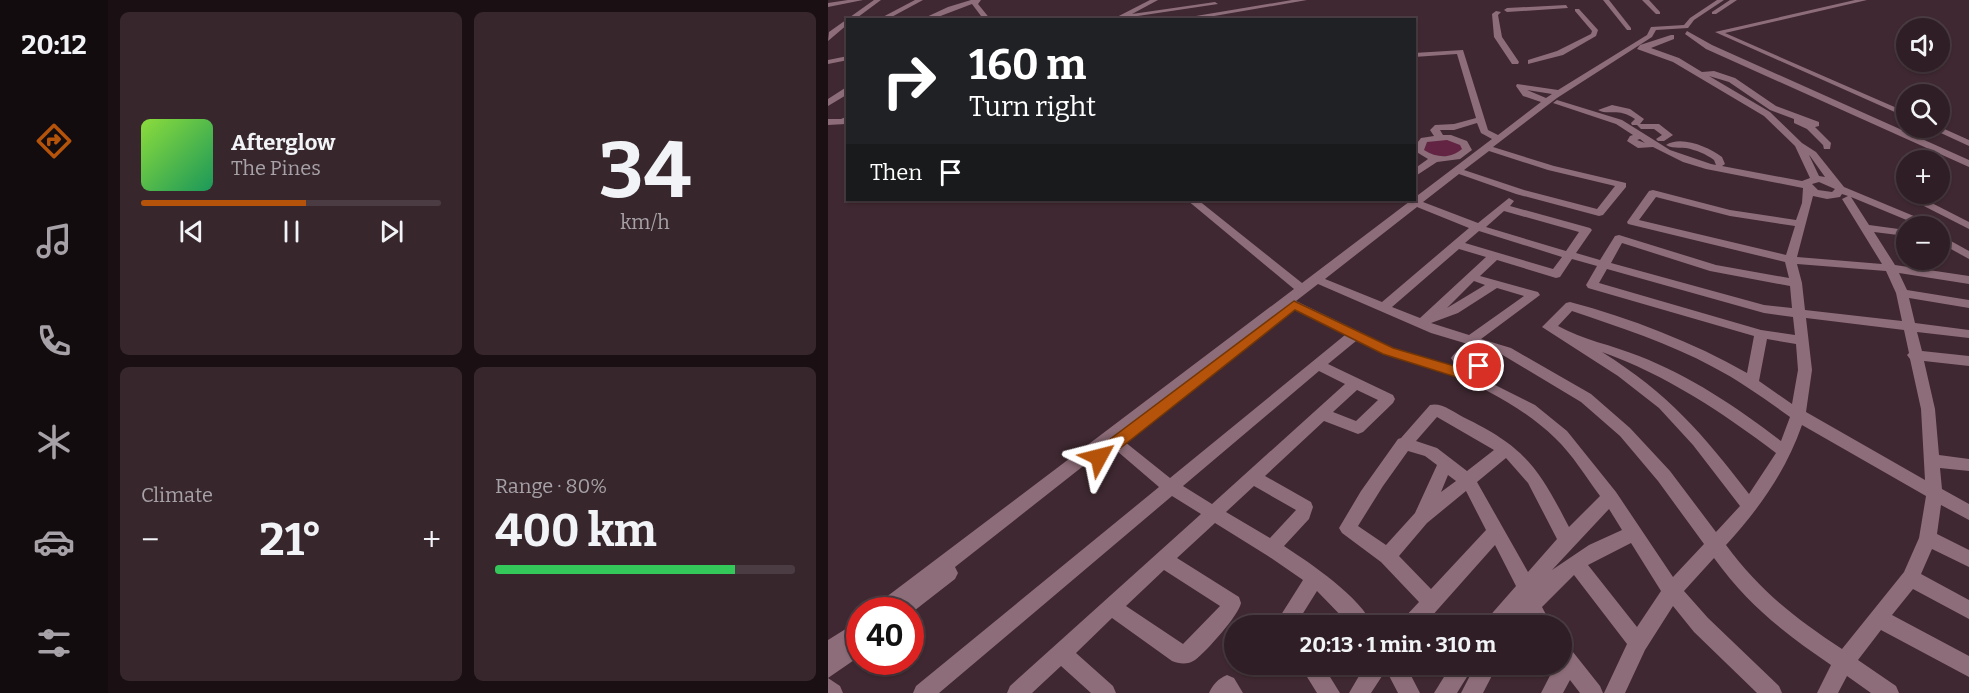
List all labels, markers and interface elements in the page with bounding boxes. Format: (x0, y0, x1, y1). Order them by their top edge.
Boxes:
map controls (1896, 18, 1950, 270)
button: sound (1896, 18, 1950, 72)
text: 20:12 (21, 29, 87, 61)
text: 160 m (969, 40, 1086, 90)
icon: right (870, 42, 948, 120)
button: search (1896, 84, 1950, 138)
text: Turn right (969, 91, 1096, 123)
icon: directions (33, 120, 75, 162)
text: 34 (599, 124, 691, 218)
text: Afterglow (231, 129, 335, 156)
button: + (1896, 150, 1950, 204)
text: The Pines (231, 156, 321, 180)
icon: arrive (934, 156, 967, 189)
text: Then (870, 159, 922, 186)
text: km/h (620, 210, 670, 234)
icon: previous (175, 215, 208, 248)
icon: pause (275, 215, 308, 248)
icon: next (375, 215, 408, 248)
button: − (1896, 216, 1950, 270)
icon: music (33, 220, 75, 262)
icon: phone (33, 320, 75, 362)
pin (1453, 340, 1504, 391)
icon: arrive (1462, 349, 1495, 382)
icon: climate (33, 421, 75, 463)
position arrow (1067, 425, 1131, 489)
text: Range · 80% (495, 474, 607, 498)
text: Climate (141, 483, 213, 507)
text: 400 km (495, 504, 657, 558)
text: 21° (259, 513, 322, 567)
text: − (141, 520, 159, 560)
text: + (422, 520, 441, 560)
icon: car (33, 521, 75, 563)
speed limit sign: 40 (846, 597, 924, 675)
icon: filters (33, 622, 75, 664)
text: 20:13 · 1 min · 310 m (1300, 631, 1496, 658)

